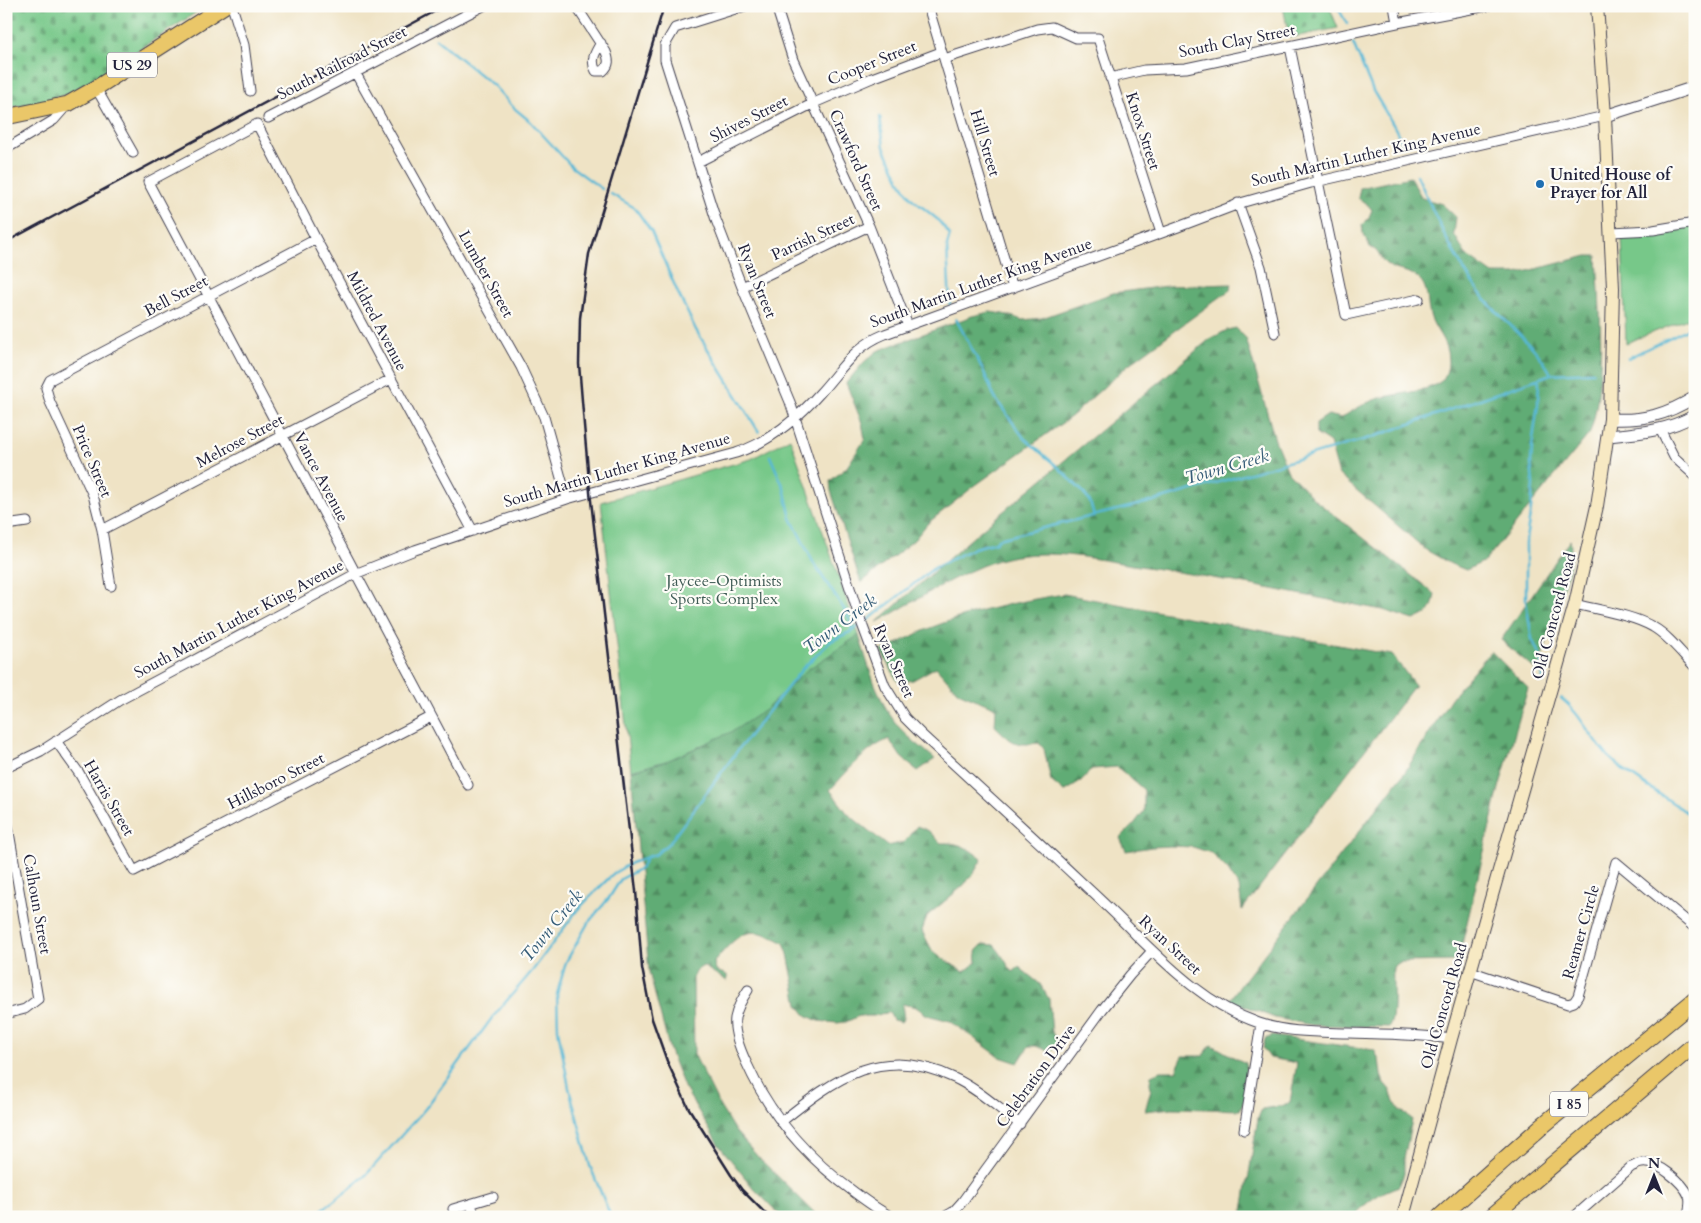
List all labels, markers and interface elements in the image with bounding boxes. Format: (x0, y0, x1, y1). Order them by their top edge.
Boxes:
street label: South Clay Street (1177, 19, 1297, 63)
street label: South Railroad Street (273, 21, 411, 105)
street label: Cooper Street (824, 35, 920, 91)
road number: US 29 (107, 52, 157, 78)
street label: Knox Street (1120, 89, 1166, 173)
street label: Shives Street (706, 90, 792, 148)
street label: Crawford Street (824, 106, 888, 214)
street label: Hill Street (964, 107, 1006, 179)
street label: South Martin Luther King Avenue (1249, 118, 1483, 192)
place label: United House of Prayer for All (1550, 164, 1673, 204)
marker: United House of Prayer for All (1534, 178, 1546, 190)
street label: Parrish Street (768, 208, 858, 266)
street label: Lumber Street (453, 226, 519, 322)
street label: South Martin Luther King Avenue (867, 233, 1095, 333)
street label: Ryan Street (732, 241, 782, 321)
street label: Mildred Avenue (341, 267, 413, 375)
street label: Bell Street (140, 270, 212, 322)
street label: Melrose Street (192, 409, 288, 473)
street label: Price Street (67, 421, 117, 501)
street label: South Martin Luther King Avenue (501, 427, 733, 513)
street label: Vance Avenue (288, 428, 354, 526)
water label: Town Creek (1182, 443, 1272, 491)
street label: Old Concord Road (1526, 550, 1582, 682)
street label: South Martin Luther King Avenue (130, 554, 348, 684)
park label: Jaycee-Optimists Sports Complex (664, 570, 782, 610)
water label: Town Creek (798, 588, 882, 660)
street label: Ryan Street (868, 621, 920, 701)
street label: Hillsboro Street (224, 747, 328, 815)
street label: Harris Street (78, 756, 140, 840)
street label: Calhoun Street (17, 852, 57, 956)
street label: Reamer Circle (1557, 882, 1605, 982)
water label: Town Creek (515, 884, 589, 968)
street label: Ryan Street (1134, 910, 1206, 980)
street label: Old Concord Road (1415, 940, 1473, 1072)
street label: Celebration Drive (991, 1020, 1081, 1132)
road number: I 85 (1550, 1092, 1588, 1116)
north arrow (1628, 1150, 1678, 1200)
text: N (1648, 1154, 1660, 1173)

